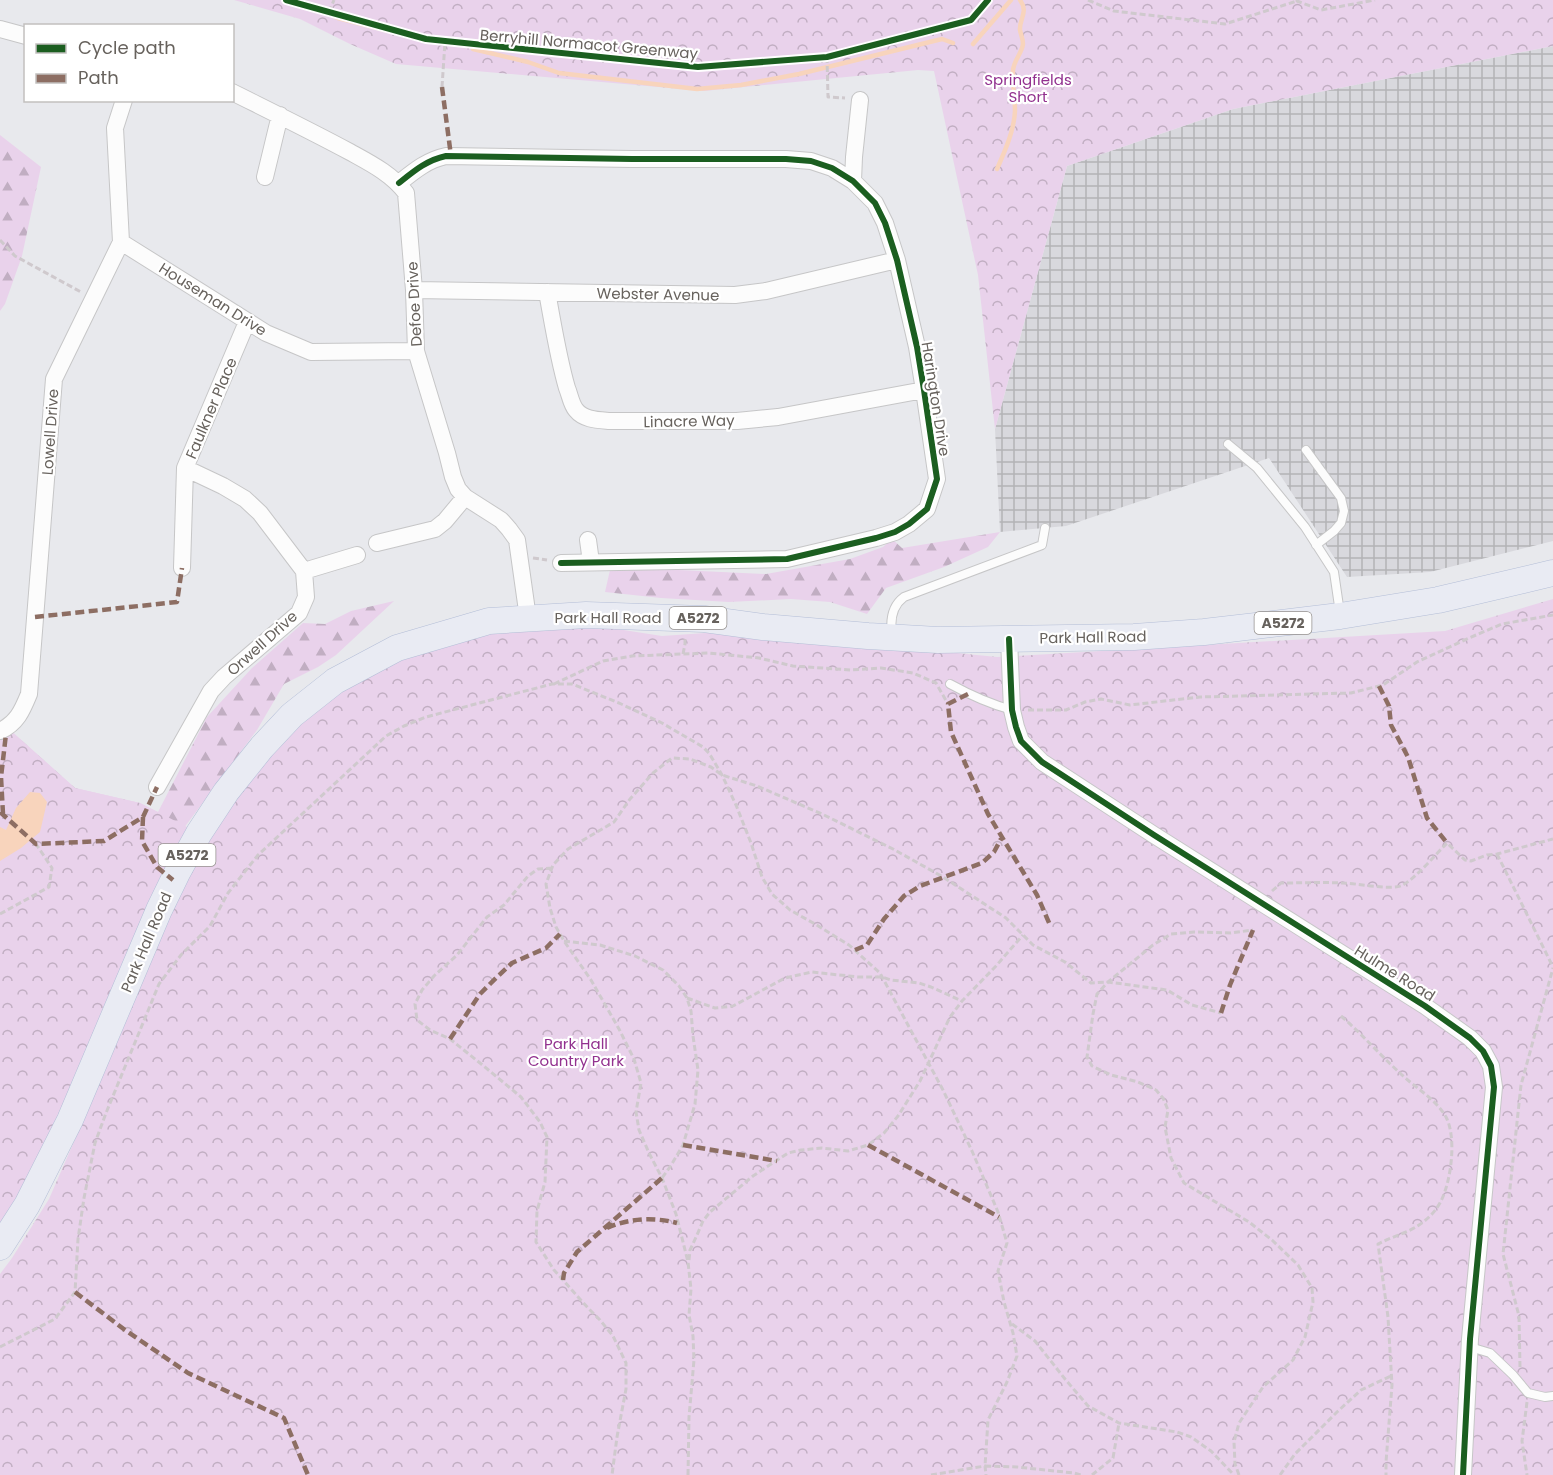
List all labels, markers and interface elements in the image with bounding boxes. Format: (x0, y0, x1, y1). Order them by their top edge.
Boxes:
legend (24, 24, 234, 102)
street label: Berryhill Normacot Greenway (479, 24, 699, 64)
text: Cycle path (78, 35, 176, 60)
text: Path (78, 65, 119, 90)
park label: Springfields Short (984, 69, 1072, 107)
street label: Houseman Drive (155, 257, 271, 341)
street label: Defoe Drive (401, 261, 427, 347)
street label: Webster Avenue (597, 282, 719, 306)
street label: Harington Drive (917, 340, 955, 458)
street label: Faulkner Place (180, 354, 242, 462)
street label: Lowell Drive (37, 388, 63, 476)
street label: Linacre Way (643, 410, 735, 432)
street label: Orwell Drive (222, 606, 302, 680)
street label: Park Hall Road (554, 607, 662, 628)
road number: A5272 (670, 607, 726, 629)
road number: A5272 (1254, 612, 1312, 634)
street label: Park Hall Road (1039, 626, 1147, 648)
road number: A5272 (158, 844, 216, 866)
street label: Park Hall Road (115, 889, 177, 995)
street label: Hulme Road (1351, 940, 1439, 1006)
park label: Park Hall Country Park (528, 1033, 624, 1071)

